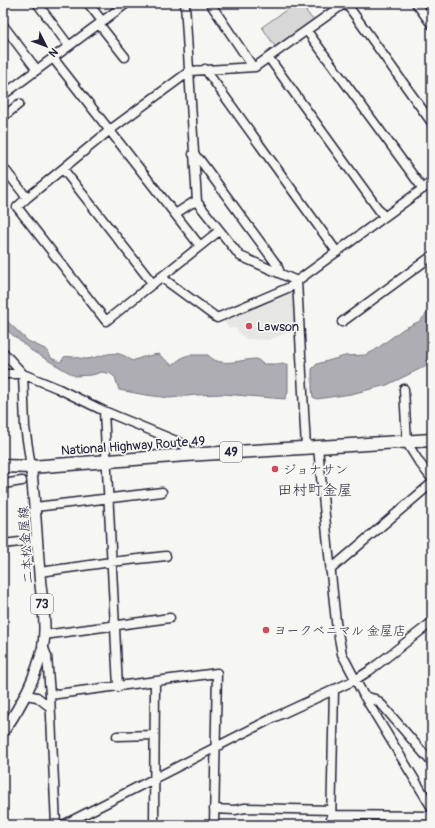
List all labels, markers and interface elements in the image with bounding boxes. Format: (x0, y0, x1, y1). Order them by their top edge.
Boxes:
north arrow (26, 26, 66, 66)
text: N (45, 45, 60, 60)
place label: Lawson (257, 319, 299, 335)
marker: Lawson (244, 321, 254, 331)
street label: National Highway Route 49 (60, 433, 206, 459)
road number: 49 (220, 442, 242, 462)
place label: ジョナサン (283, 462, 348, 478)
marker: ジョナサン (270, 464, 280, 474)
district label: 田村町金屋 (277, 481, 353, 500)
street label: 二本松金屋線 (15, 504, 37, 584)
road number: 73 (31, 594, 53, 614)
place label: ヨークベニマル 金屋店 (274, 623, 406, 639)
marker: ヨークベニマル 金屋店 (261, 625, 271, 635)

